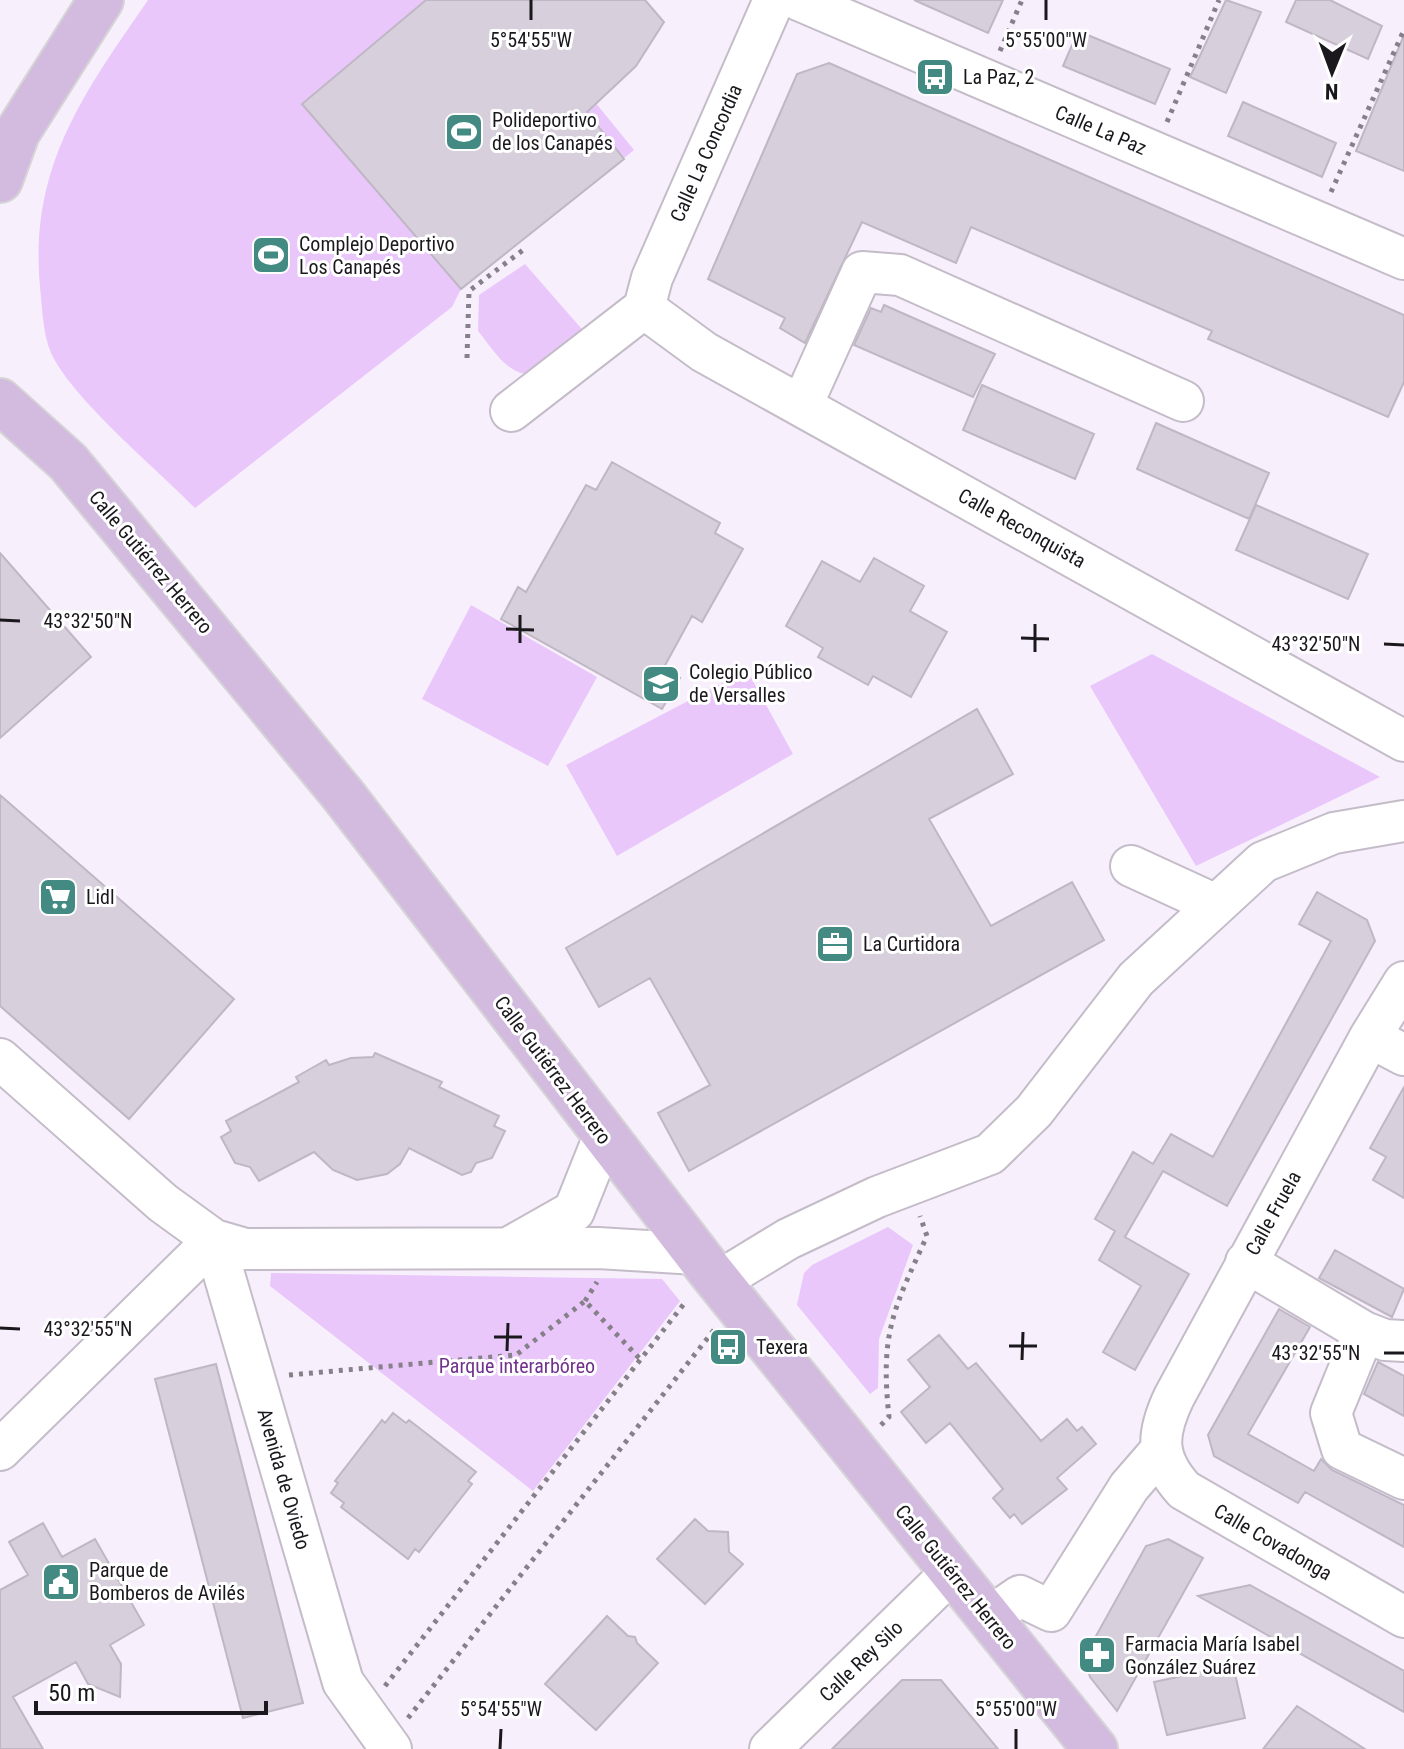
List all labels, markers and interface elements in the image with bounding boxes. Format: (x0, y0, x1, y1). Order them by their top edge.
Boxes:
text: 5°54'55"W (490, 28, 572, 52)
text: 5°55'00"W (1005, 28, 1087, 52)
north arrow (1292, 32, 1372, 112)
bus stop icon: La Paz, 2 (914, 56, 956, 98)
place label: La Paz, 2 (963, 65, 1035, 89)
text: N (1325, 79, 1339, 104)
street label: Calle La Concordia (665, 80, 747, 226)
street label: Calle La Paz (1052, 100, 1150, 160)
place label: Polideportivo de los Canapés (492, 108, 613, 155)
sports icon: Polideportivo de los Canapés (443, 111, 485, 153)
place label: Complejo Deportivo Los Canapés (299, 232, 455, 279)
sports icon: Complejo Deportivo Los Canapés (250, 234, 292, 276)
street label: Calle Reconquista (954, 483, 1090, 573)
street label: Calle Gutiérrez Herrero (84, 486, 218, 638)
text: 43°32'50"N (43, 609, 133, 633)
text: 43°32'50"N (1271, 632, 1361, 656)
place label: Colegio Público de Versalles (689, 660, 813, 707)
school or university icon: Colegio Público de Versalles (640, 663, 682, 705)
supermarket icon: Lidl (37, 876, 79, 918)
place label: Lidl (86, 885, 115, 909)
office icon: La Curtidora (814, 923, 856, 965)
place label: La Curtidora (863, 932, 960, 956)
street label: Calle Gutiérrez Herrero (489, 991, 617, 1149)
street label: Calle Fruela (1240, 1167, 1306, 1259)
text: 43°32'55"N (43, 1317, 133, 1341)
bus stop icon: Texera (707, 1326, 749, 1368)
place label: Texera (756, 1335, 808, 1359)
text: 43°32'55"N (1271, 1341, 1361, 1365)
park label: Parque interarbóreo (439, 1354, 595, 1378)
street label: Avenida de Oviedo (252, 1406, 316, 1552)
street label: Calle Covadonga (1210, 1499, 1336, 1585)
street label: Calle Gutiérrez Herrero (890, 1500, 1022, 1654)
place label: Parque de Bomberos de Avilés (89, 1558, 245, 1605)
public building icon: Parque de Bomberos de Avilés (40, 1561, 82, 1603)
street label: Calle Rey Silo (814, 1615, 908, 1707)
place label: Farmacia María Isabel González Suárez (1125, 1632, 1300, 1679)
pharmacy icon: Farmacia María Isabel González Suárez (1076, 1634, 1118, 1676)
scale bar (36, 1665, 266, 1715)
text: 50 m (48, 1679, 95, 1707)
text: 5°54'55"W (460, 1697, 542, 1721)
text: 5°55'00"W (975, 1697, 1057, 1721)

